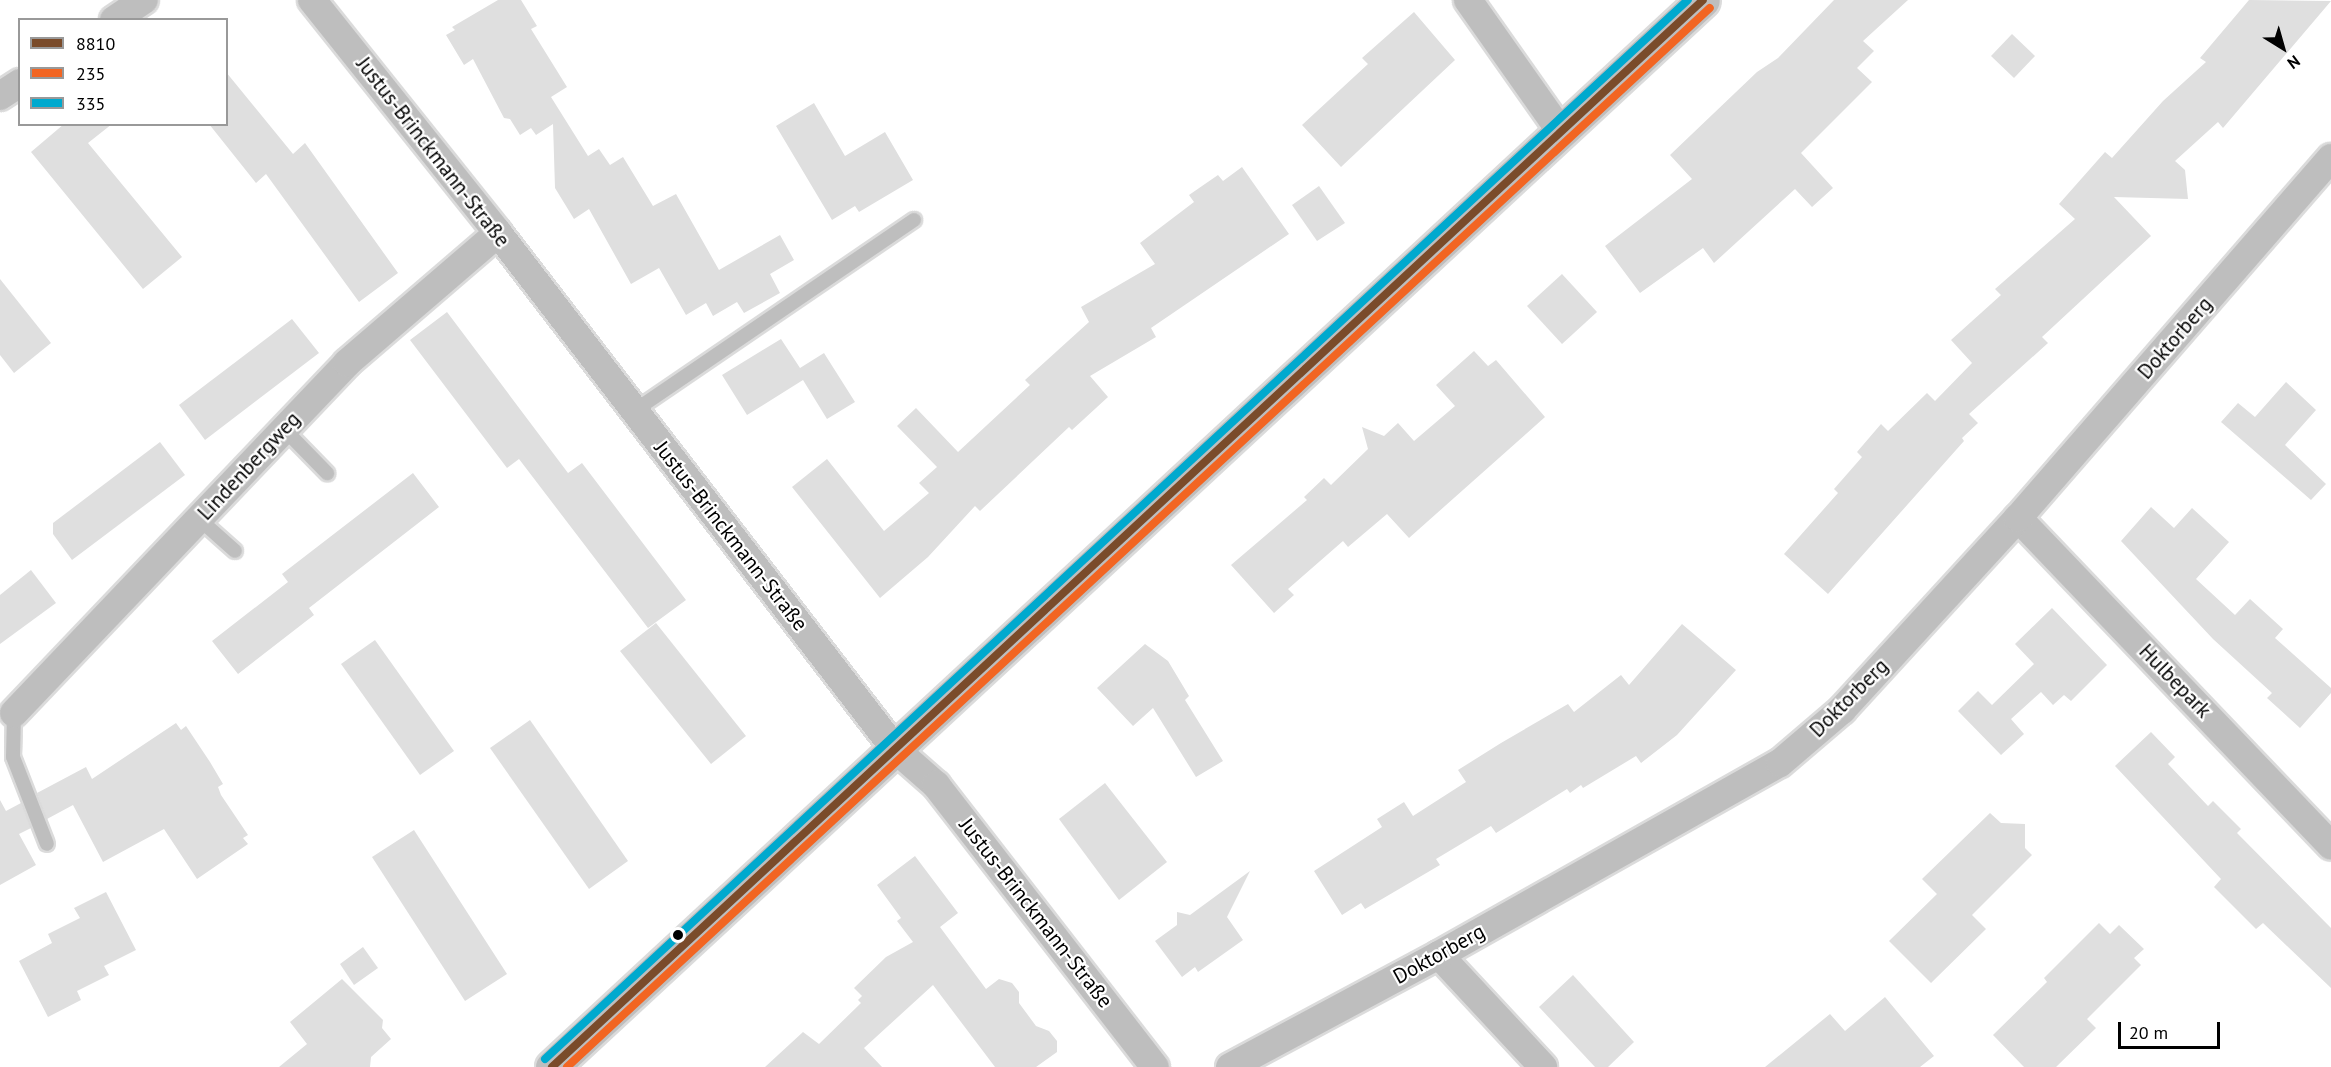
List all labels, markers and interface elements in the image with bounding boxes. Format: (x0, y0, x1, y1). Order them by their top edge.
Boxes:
legend (18, 18, 228, 126)
north arrow (2253, 18, 2313, 78)
text: 8810 (76, 32, 115, 55)
text: N (2284, 51, 2304, 74)
street label: Justus-Brinckmann-Straße (351, 52, 515, 252)
text: 235 (76, 62, 105, 85)
text: 335 (76, 92, 105, 115)
street label: Doktorberg (2132, 292, 2218, 384)
street label: Lindenbergweg (192, 407, 306, 525)
street label: Justus-Brinckmann-Straße (649, 436, 813, 636)
street label: Hulbepark (2134, 639, 2216, 723)
street label: Doktorberg (1804, 653, 1894, 743)
street label: Justus-Brinckmann-Straße (954, 813, 1118, 1013)
street label: Doktorberg (1389, 919, 1489, 989)
unlabelled marker (672, 929, 684, 941)
scale bar (2121, 1010, 2223, 1048)
text: 20 m (2129, 1021, 2168, 1044)

